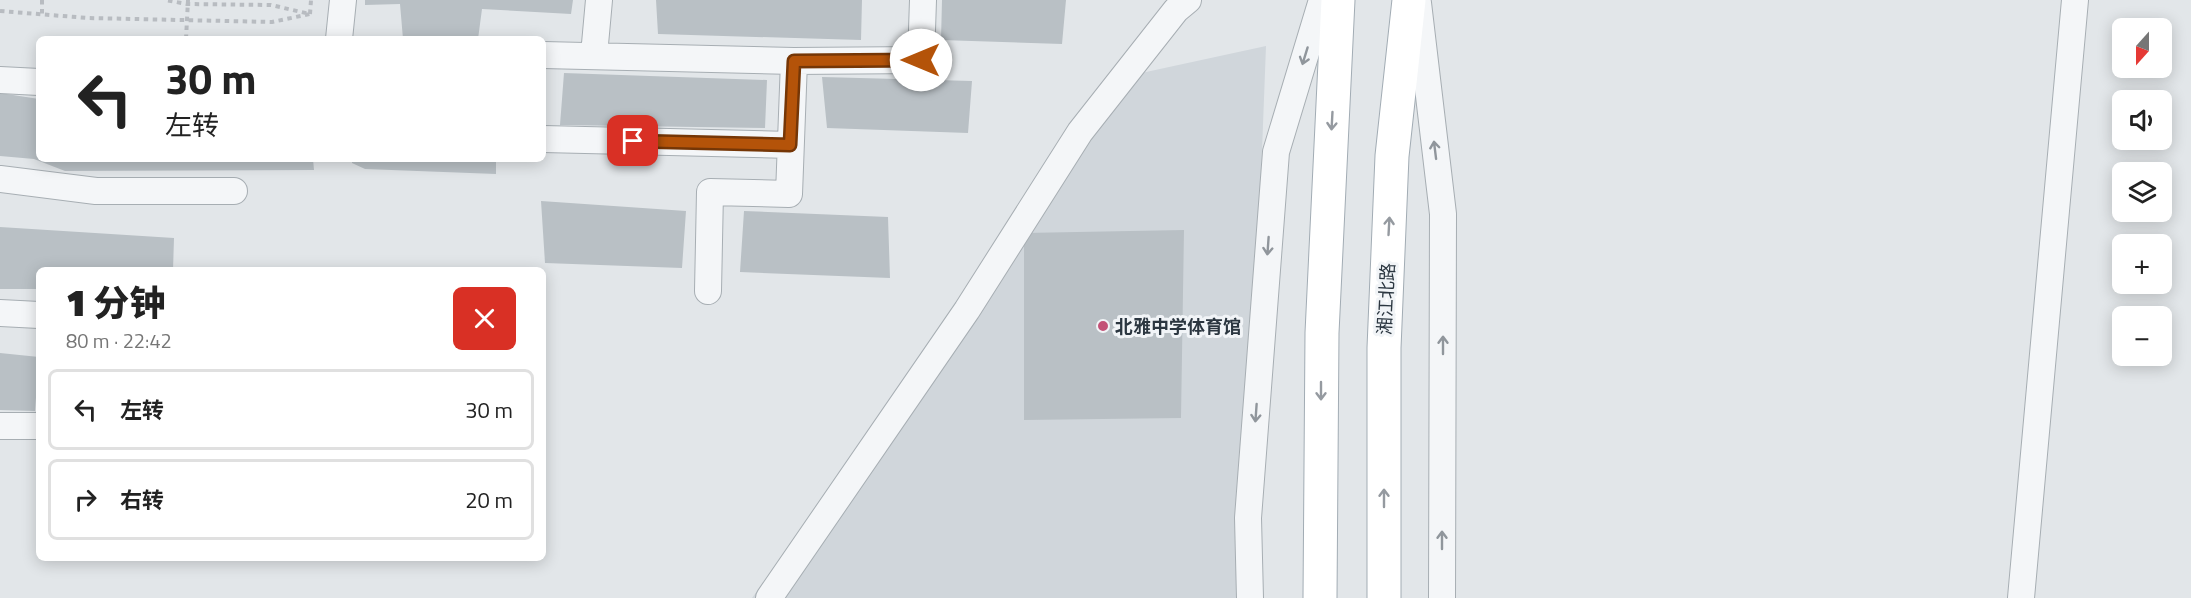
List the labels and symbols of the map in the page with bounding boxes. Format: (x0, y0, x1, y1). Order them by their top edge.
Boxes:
north arrow (2112, 18, 2172, 78)
position arrow (889, 28, 953, 92)
one-way arrow (1299, 46, 1310, 65)
one-way arrow (1327, 111, 1338, 131)
pin (607, 115, 658, 166)
one-way arrow (1429, 141, 1440, 160)
one-way arrow (1384, 217, 1395, 237)
one-way arrow (1263, 236, 1274, 256)
street label: 湘江北路 (1371, 262, 1401, 336)
place label: 北雅中学体育馆 (1115, 313, 1241, 340)
marker: 北雅中学体育馆 (1096, 319, 1110, 333)
one-way arrow (1437, 335, 1448, 355)
one-way arrow (1315, 381, 1327, 401)
one-way arrow (1250, 403, 1261, 423)
one-way arrow (1378, 488, 1390, 508)
one-way arrow (1436, 530, 1448, 550)

